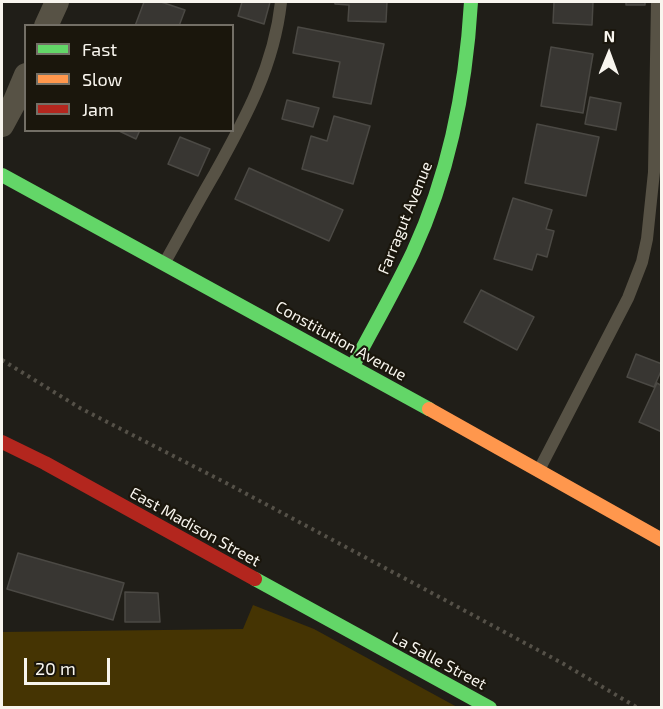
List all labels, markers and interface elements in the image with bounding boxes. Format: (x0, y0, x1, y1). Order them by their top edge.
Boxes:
legend (24, 24, 234, 132)
north arrow (579, 24, 639, 84)
text: N (603, 26, 615, 45)
text: Fast (82, 38, 117, 60)
text: Slow (82, 68, 122, 90)
text: Jam (82, 98, 114, 120)
street label: Farragut Avenue (374, 159, 436, 277)
street label: Constitution Avenue (272, 297, 410, 385)
street label: East Madison Street (126, 483, 264, 571)
street label: La Salle Street (388, 628, 490, 694)
scale bar (27, 646, 112, 684)
text: 20 m (35, 657, 76, 679)

